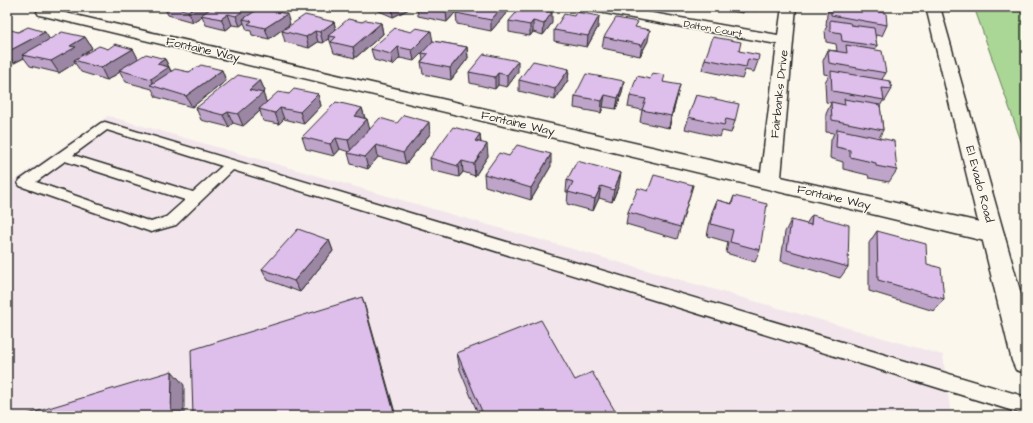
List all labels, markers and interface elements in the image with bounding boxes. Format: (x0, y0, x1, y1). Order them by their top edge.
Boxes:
street label: Dalton Court (682, 17, 743, 41)
street label: Fontaine Way (164, 33, 242, 67)
street label: Fairbanks Drive (766, 48, 793, 139)
street label: Fontaine Way (479, 107, 557, 141)
street label: El Evado Road (961, 144, 998, 224)
street label: Fontaine Way (795, 181, 873, 215)

